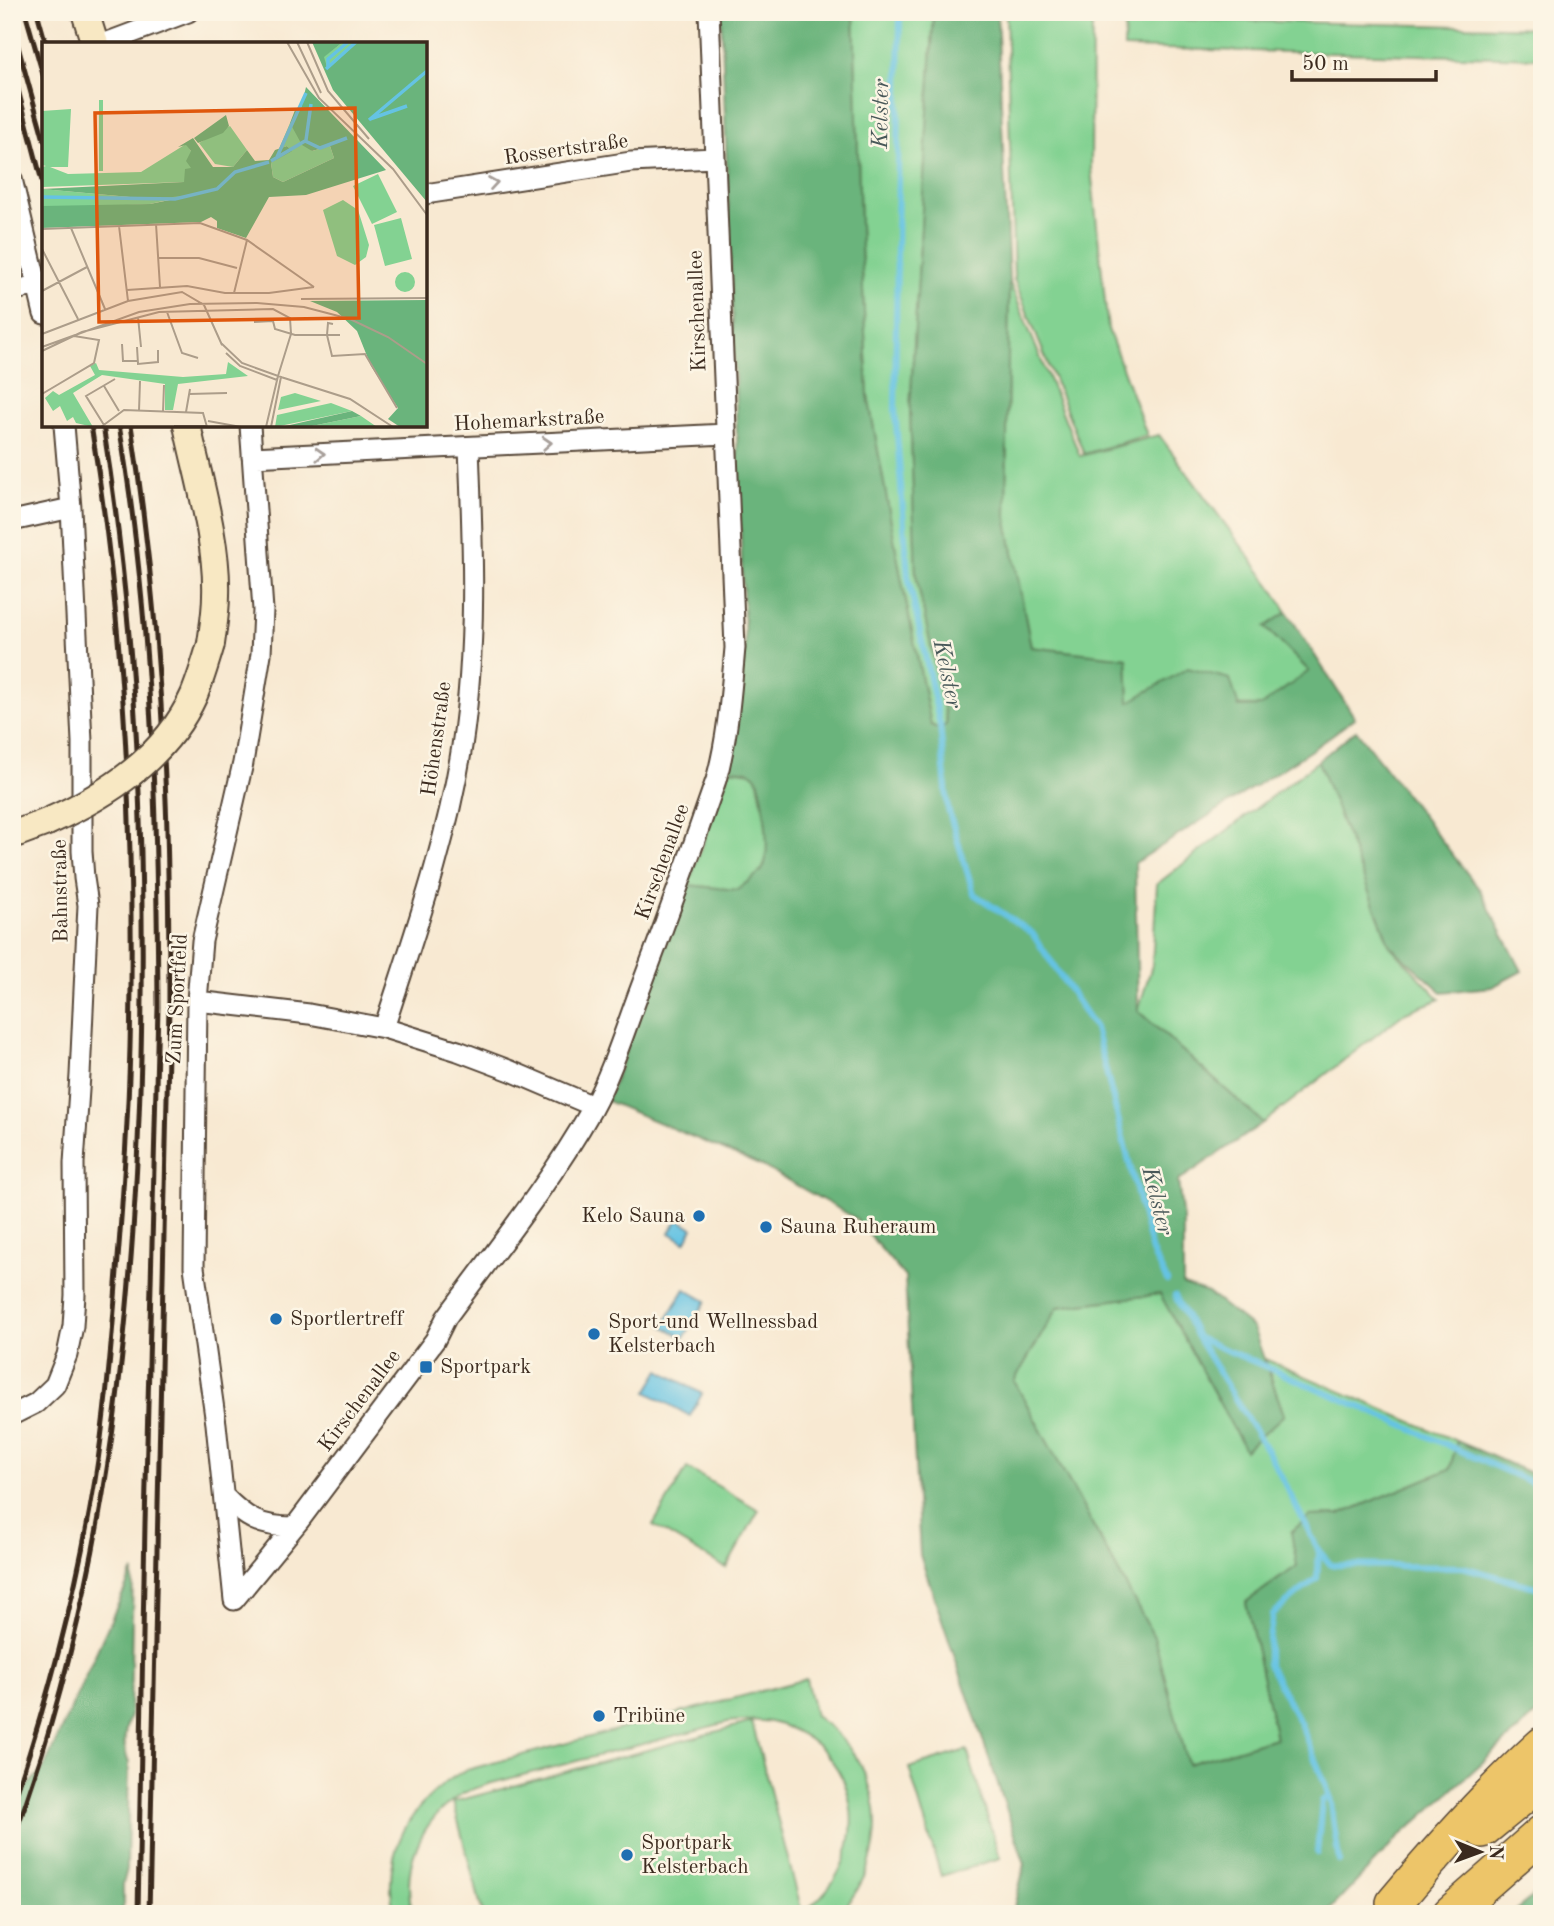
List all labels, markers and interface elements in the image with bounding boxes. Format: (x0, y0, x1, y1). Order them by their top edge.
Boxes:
scale bar (1292, 38, 1435, 82)
inset map (42, 42, 427, 427)
text: 50 m (1302, 54, 1349, 75)
water label: Kelster (869, 78, 893, 150)
street label: Rossertstraße (502, 131, 630, 169)
one-way arrow (487, 176, 499, 191)
street label: Kirschenallee (685, 250, 711, 372)
street label: Hohemarkstraße (453, 407, 605, 435)
one-way arrow (542, 436, 553, 451)
one-way arrow (314, 446, 325, 461)
water label: Kelster (928, 636, 966, 712)
street label: Höhenstraße (419, 680, 455, 798)
street label: Kirschenallee (632, 801, 694, 923)
street label: Bahnstraße (50, 839, 72, 943)
street label: Zum Sportfeld (164, 933, 192, 1065)
water label: Kelster (1137, 1163, 1177, 1239)
place label: Kelo Sauna (581, 1206, 685, 1227)
marker: Kelo Sauna (691, 1208, 707, 1224)
place label: Sauna Ruheraum (780, 1217, 936, 1238)
marker: Sauna Ruheraum (758, 1219, 774, 1235)
place label: Sportlertreff (290, 1309, 405, 1330)
marker: Sportlertreff (268, 1311, 284, 1327)
place label: Sport-und Wellnessbad Kelsterbach (608, 1312, 818, 1357)
marker: Sport-und Wellnessbad Kelsterbach (586, 1326, 602, 1342)
street label: Kirschenallee (315, 1346, 405, 1456)
place label: Sportpark (440, 1357, 531, 1378)
marker: Sportpark (418, 1359, 434, 1375)
place label: Tribüne (613, 1706, 685, 1727)
marker: Tribüne (591, 1708, 607, 1724)
north arrow (1446, 1818, 1516, 1888)
place label: Sportpark Kelsterbach (641, 1833, 749, 1878)
text: N (1485, 1845, 1504, 1860)
marker: Sportpark Kelsterbach (619, 1847, 635, 1863)

